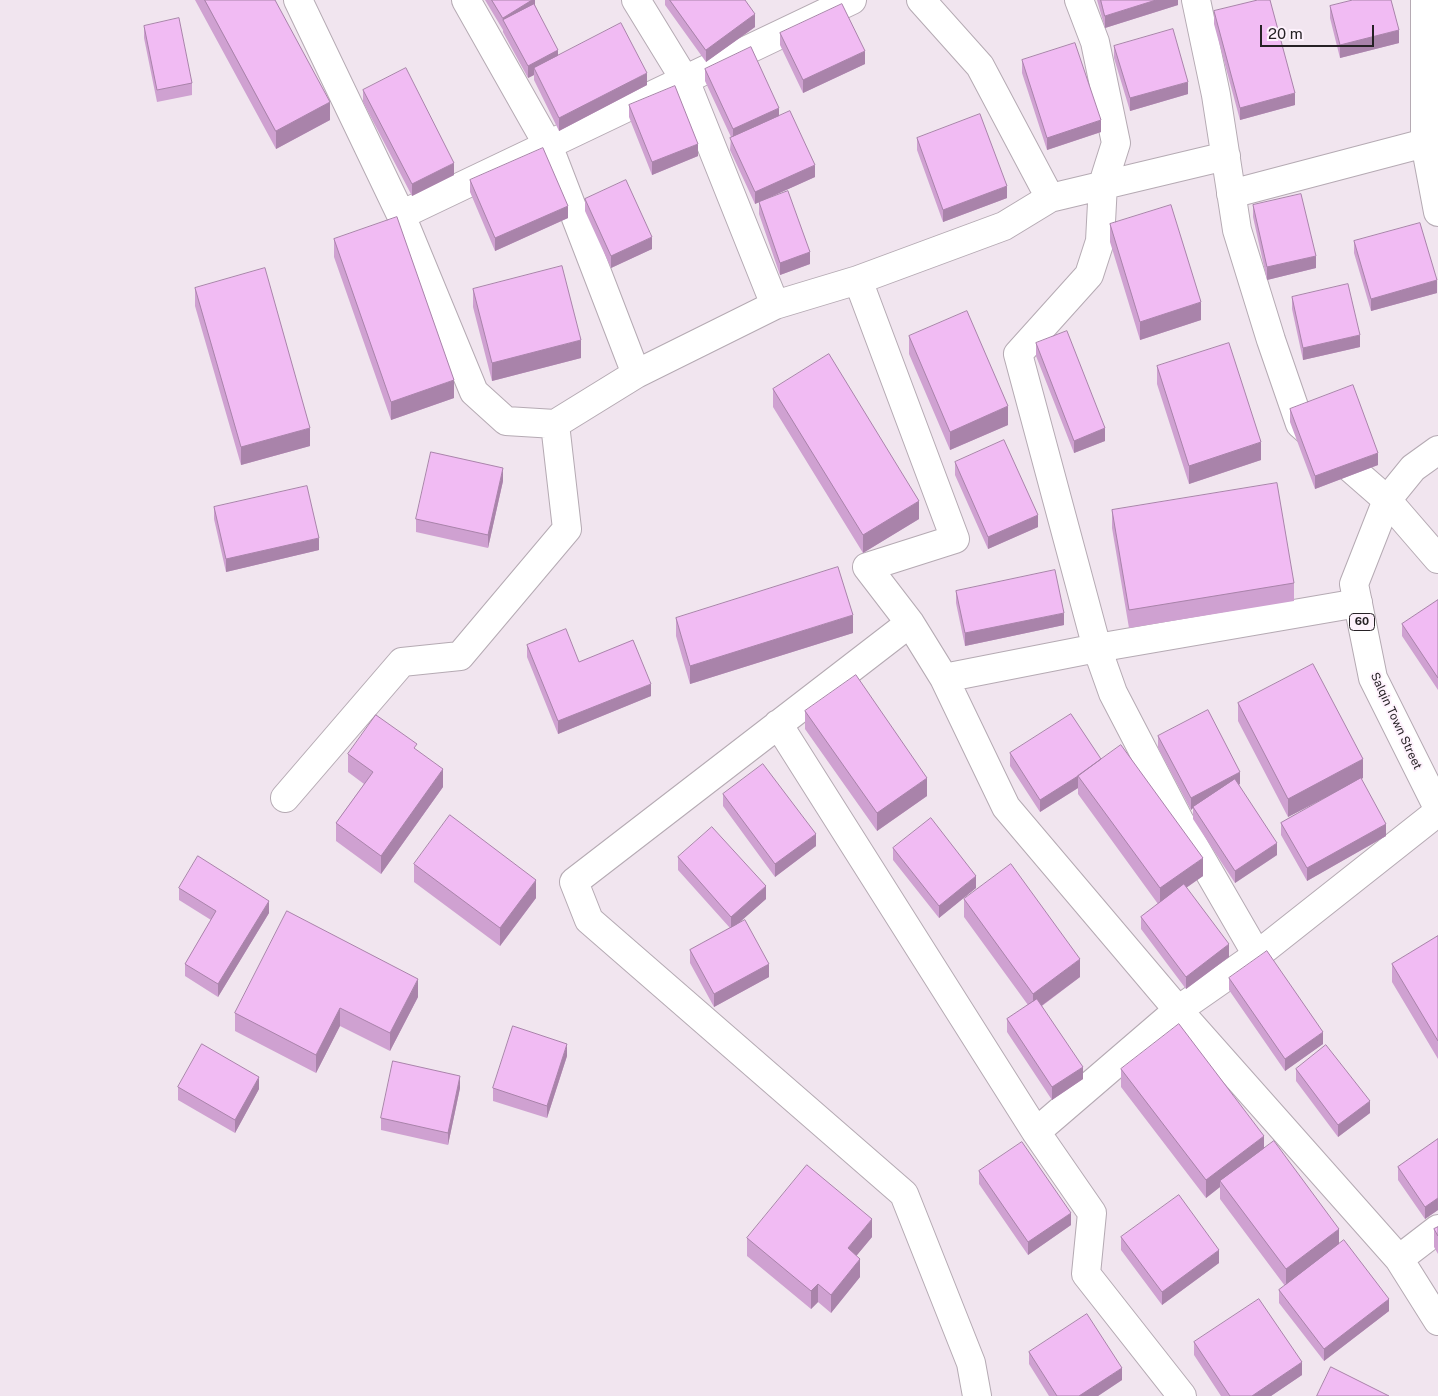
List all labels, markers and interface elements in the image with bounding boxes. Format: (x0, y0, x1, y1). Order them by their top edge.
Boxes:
scale bar (1263, 15, 1377, 47)
text: 20 m (1268, 25, 1303, 42)
road number: 60 (1350, 614, 1374, 630)
street label: Salqin Town Street (1367, 670, 1425, 772)

